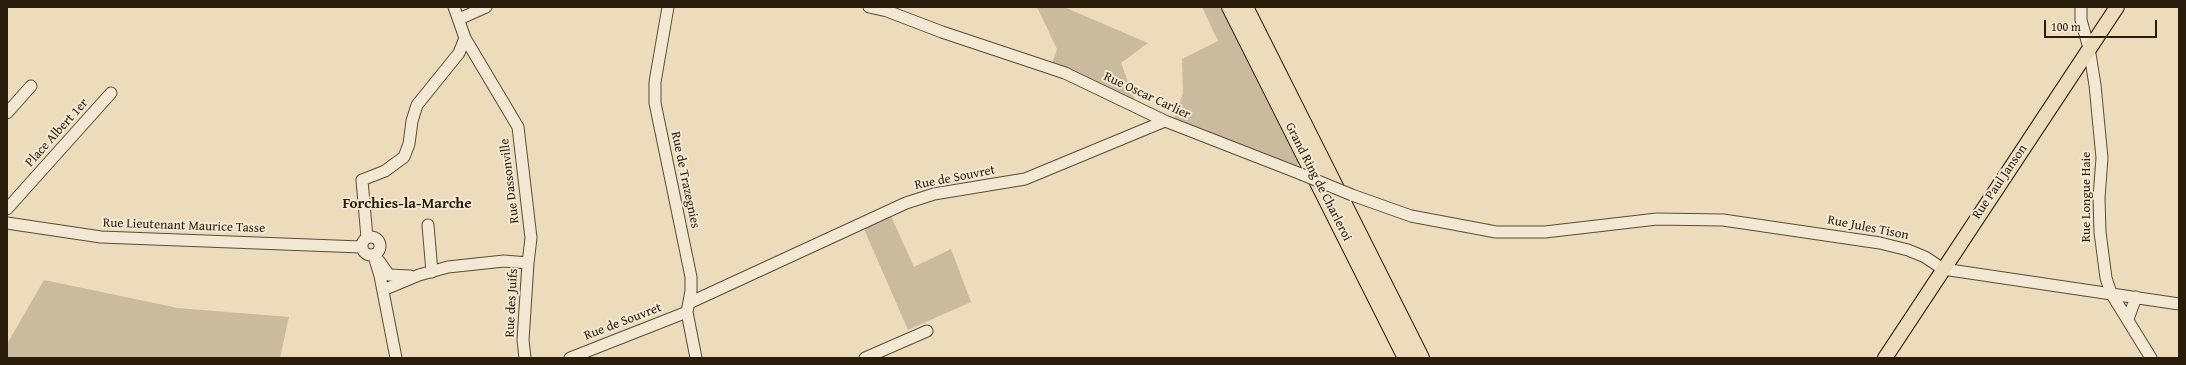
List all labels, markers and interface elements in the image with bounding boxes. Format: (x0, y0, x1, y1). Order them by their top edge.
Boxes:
scale bar (2046, 12, 2159, 38)
text: 100 m (2051, 18, 2081, 35)
street label: Rue Oscar Carlier (1101, 69, 1193, 123)
street label: Place Albert 1er (22, 96, 92, 170)
street label: Grand Ring de Charleroi (1281, 120, 1355, 244)
street label: Rue de Trazegnies (667, 130, 703, 230)
street label: Rue Dassonville (497, 138, 523, 224)
street label: Rue Paul Janson (1969, 142, 2031, 222)
street label: Rue Longue Haie (2079, 152, 2095, 242)
street label: Rue de Souvret (913, 163, 997, 193)
district label: Forchies-la-Marche (342, 195, 472, 213)
street label: Rue Jules Tison (1826, 212, 1910, 244)
street label: Rue Lieutenant Maurice Tasse (103, 215, 265, 237)
street label: Rue des Juifs (502, 268, 522, 338)
street label: Rue de Souvret (582, 300, 664, 344)

